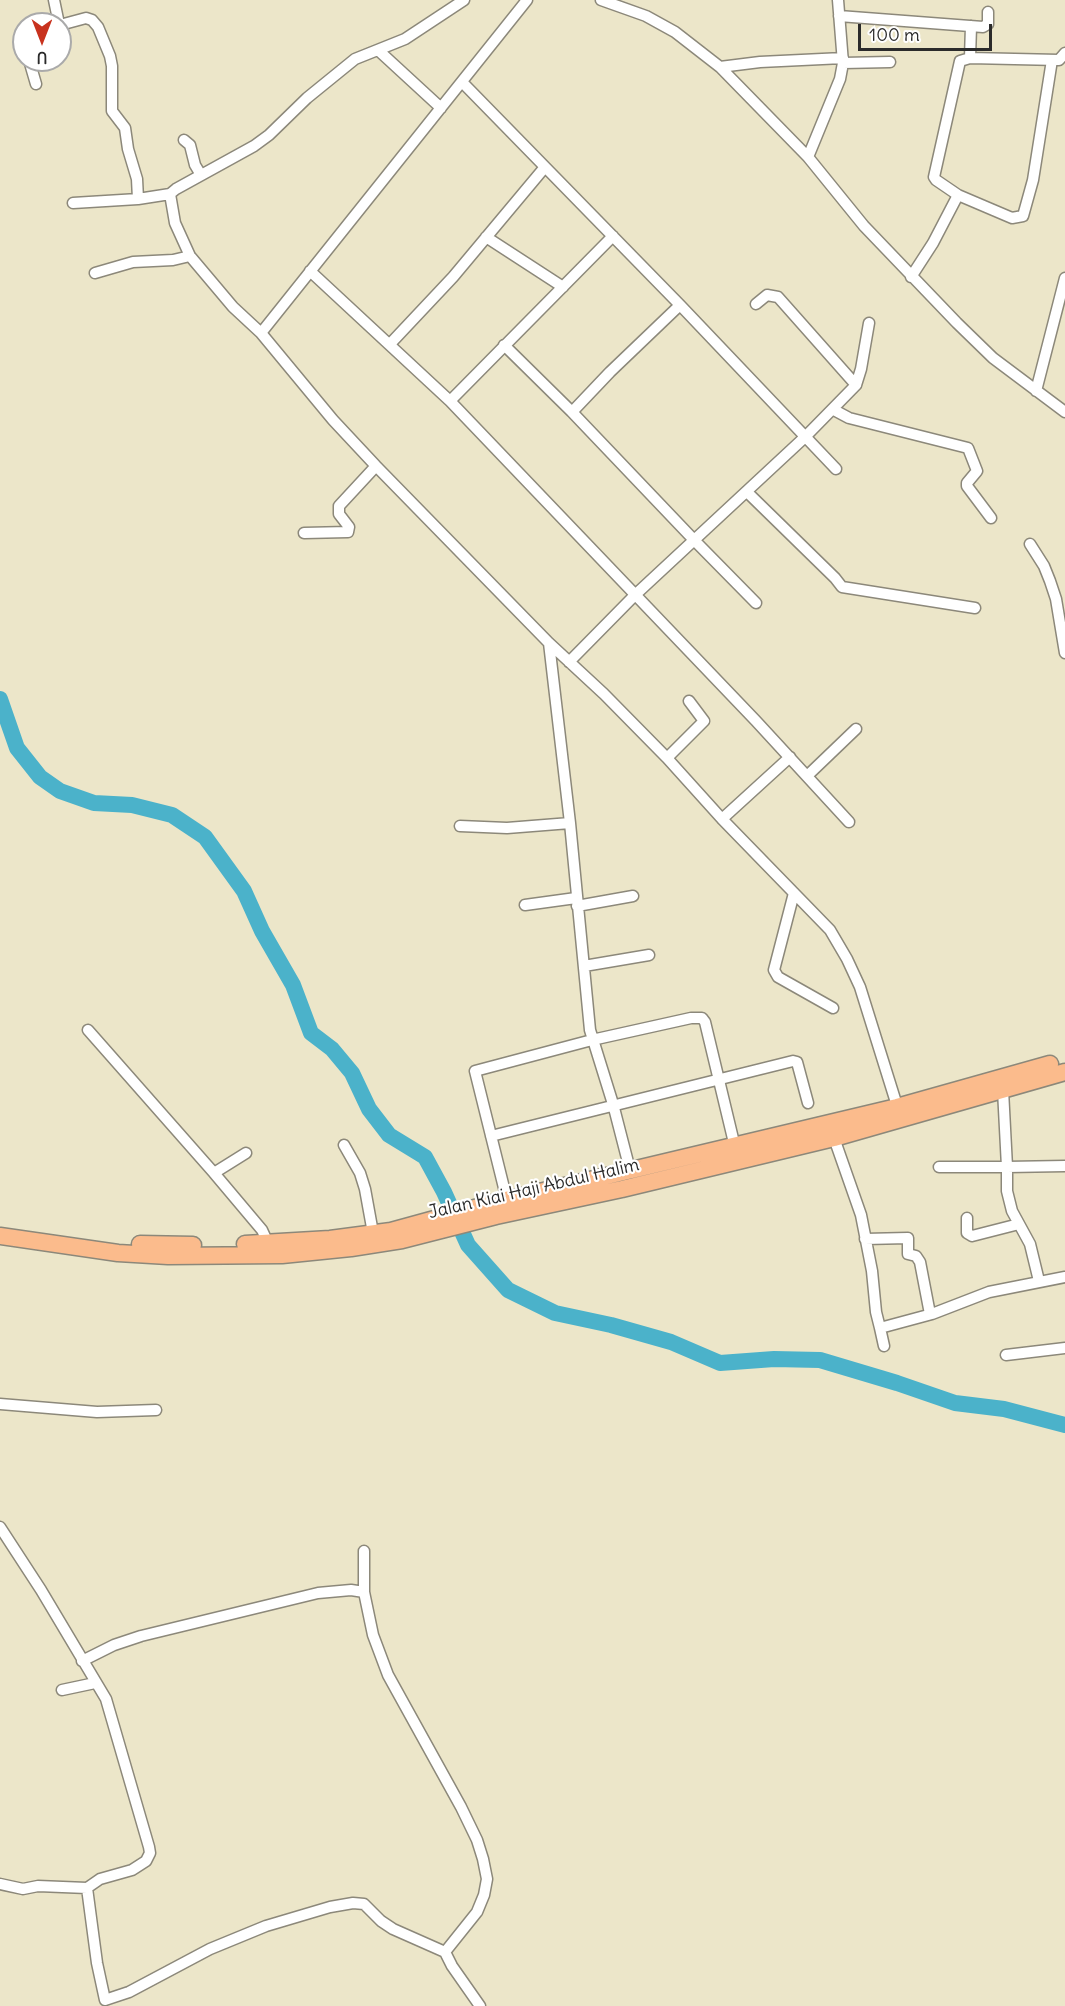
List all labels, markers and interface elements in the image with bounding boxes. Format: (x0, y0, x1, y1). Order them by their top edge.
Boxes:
north arrow (12, 12, 72, 72)
scale bar (861, 12, 994, 50)
text: 100 m (869, 23, 920, 46)
text: U (37, 48, 47, 68)
street label: Jalan Kiai Haji Abdul Halim (427, 1154, 641, 1224)

